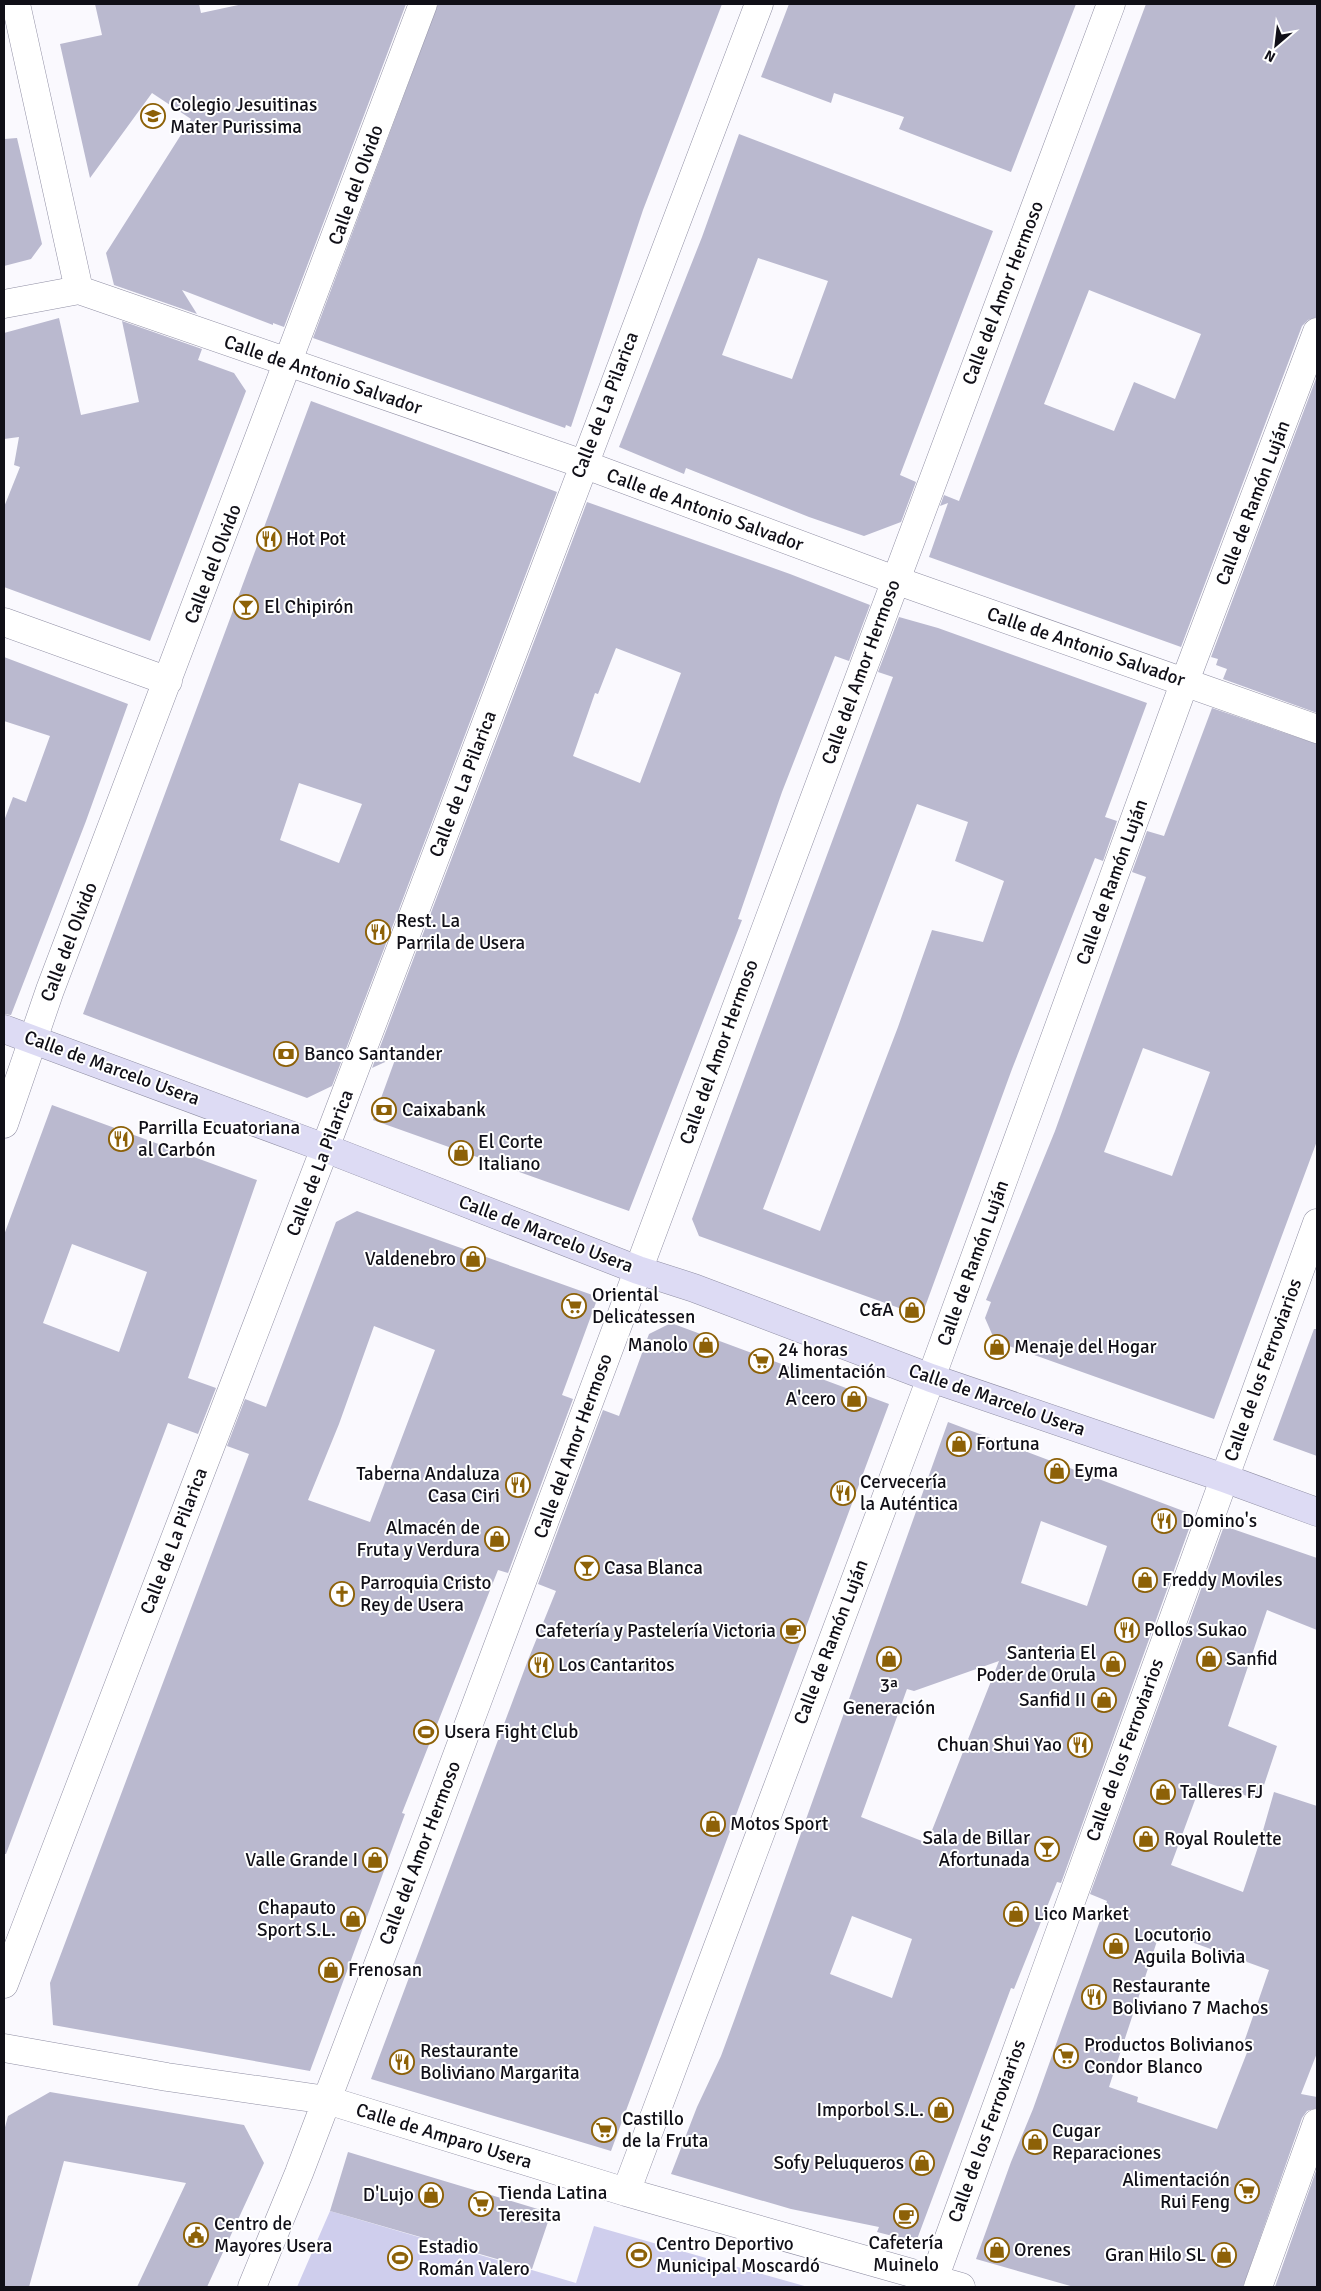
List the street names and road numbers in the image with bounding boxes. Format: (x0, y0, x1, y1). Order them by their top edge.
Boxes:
street label: Calle del Olvido (323, 122, 389, 248)
street label: Calle del Amor Hermoso (957, 198, 1049, 388)
street label: Calle de La Pilarica (566, 328, 644, 482)
street label: Calle de Antonio Salvador (221, 330, 425, 420)
street label: Calle de Ramón Luján (1210, 417, 1296, 589)
street label: Calle de Antonio Salvador (603, 463, 807, 557)
street label: Calle del Olvido (179, 501, 247, 627)
street label: Calle del Amor Hermoso (816, 576, 906, 768)
street label: Calle de Antonio Salvador (984, 602, 1188, 692)
street label: Calle de La Pilarica (424, 707, 502, 861)
street label: Calle de Ramón Luján (1071, 796, 1153, 968)
street label: Calle del Olvido (35, 879, 103, 1005)
street label: Calle del Amor Hermoso (674, 956, 764, 1148)
street label: Calle de Marcelo Usera (21, 1025, 203, 1111)
street label: Calle de La Pilarica (281, 1086, 359, 1240)
street label: Calle de Ramón Luján (932, 1177, 1014, 1349)
street label: Calle de Marcelo Usera (455, 1190, 637, 1278)
street label: Calle de los Ferroviarios (1219, 1275, 1307, 1465)
street label: Calle del Amor Hermoso (528, 1350, 618, 1542)
street label: Calle de Marcelo Usera (906, 1359, 1088, 1441)
street label: Calle de La Pilarica (135, 1464, 213, 1618)
street label: Calle de Ramón Luján (788, 1556, 874, 1728)
street label: Calle de los Ferroviarios (1081, 1655, 1169, 1845)
street label: Calle del Amor Hermoso (374, 1758, 466, 1948)
street label: Calle de los Ferroviarios (943, 2036, 1031, 2226)
street label: Calle de Amparo Usera (353, 2098, 535, 2174)

